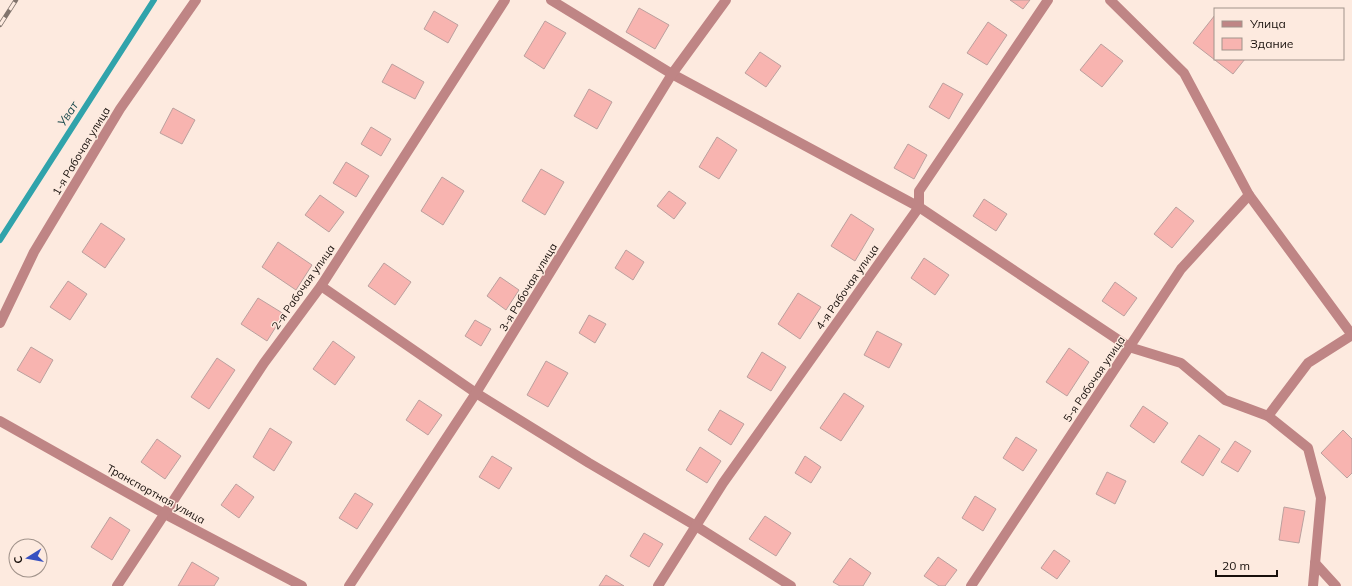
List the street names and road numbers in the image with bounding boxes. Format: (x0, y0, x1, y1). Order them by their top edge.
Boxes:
street label: 1-я Рабочая улица (49, 104, 113, 198)
street label: 3-я Рабочая улица (496, 240, 560, 334)
street label: 2-я Рабочая улица (268, 242, 338, 332)
street label: 4-я Рабочая улица (812, 242, 882, 332)
street label: 5-я Рабочая улица (1060, 333, 1128, 425)
street label: Транспортная улица (104, 461, 208, 527)

